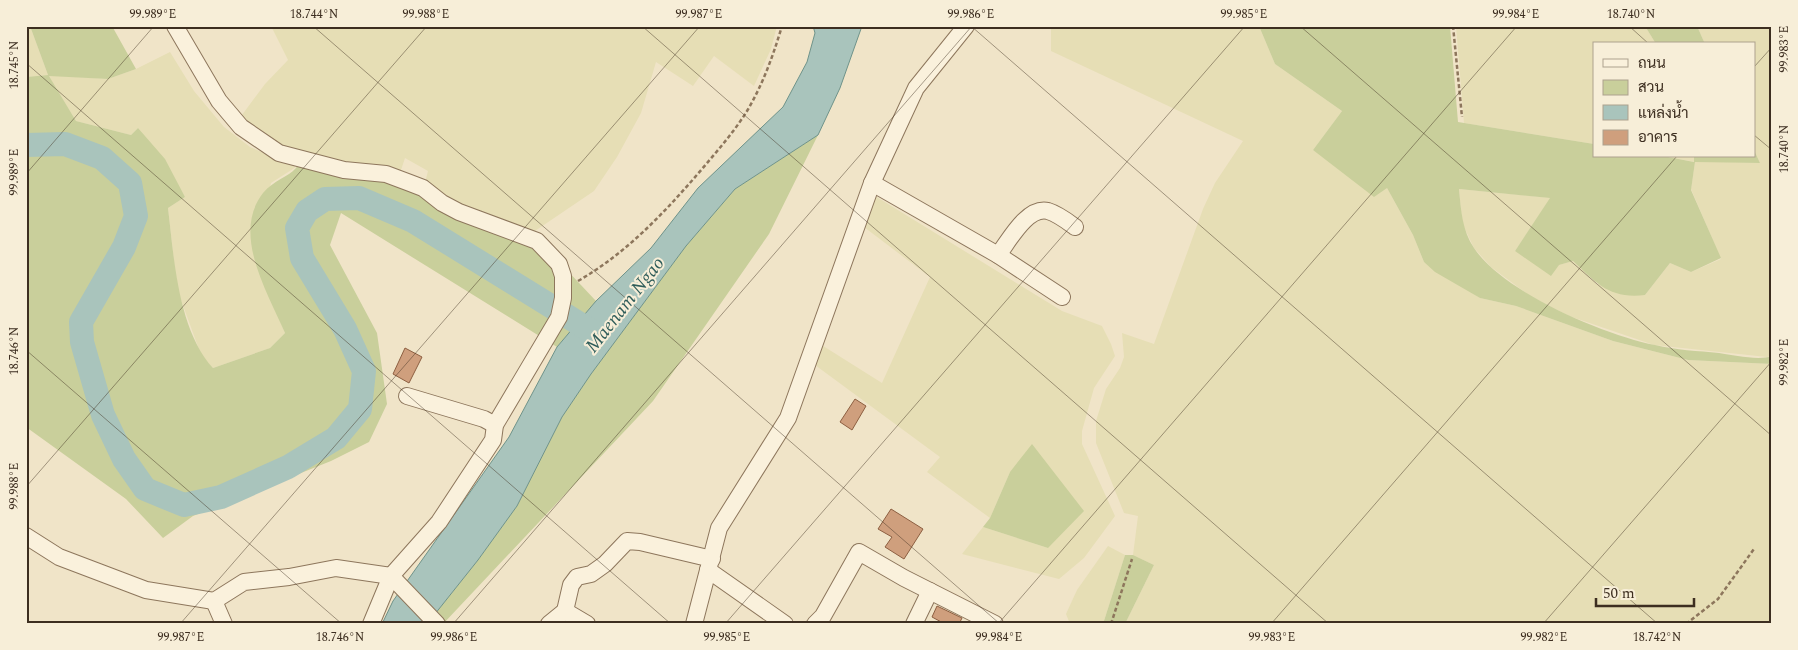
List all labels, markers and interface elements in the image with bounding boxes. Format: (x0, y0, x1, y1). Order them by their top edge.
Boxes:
text: 99.989°E (130, 5, 176, 24)
text: 18.744°N (290, 5, 338, 24)
text: 99.988°E (403, 5, 449, 24)
text: 99.987°E (676, 5, 722, 24)
text: 99.986°E (948, 5, 994, 24)
text: 99.985°E (1221, 5, 1267, 24)
text: 99.984°E (1493, 5, 1539, 24)
text: 18.740°N (1607, 5, 1655, 24)
text: 99.983°E (1775, 26, 1794, 72)
text: 18.745°N (5, 41, 24, 89)
legend (1593, 42, 1756, 158)
text: ถนน (1638, 52, 1666, 75)
text: สวน (1638, 76, 1664, 99)
text: แหล่งน้ำ (1638, 100, 1689, 125)
text: 18.740°N (1775, 125, 1794, 173)
text: อาคาร (1638, 126, 1678, 149)
text: 99.989°E (5, 149, 24, 195)
water label: Maenam Ngao (578, 251, 672, 359)
text: 18.746°N (5, 327, 24, 375)
text: 99.982°E (1775, 339, 1794, 385)
text: 99.988°E (5, 463, 24, 509)
scale bar (1596, 575, 1693, 607)
text: 50 m (1603, 582, 1635, 605)
text: 99.987°E (158, 628, 204, 647)
text: 18.746°N (316, 628, 364, 647)
text: 99.986°E (431, 628, 477, 647)
text: 99.985°E (704, 628, 750, 647)
text: 99.984°E (976, 628, 1022, 647)
text: 99.983°E (1249, 628, 1295, 647)
text: 99.982°E (1521, 628, 1567, 647)
text: 18.742°N (1633, 628, 1681, 647)

